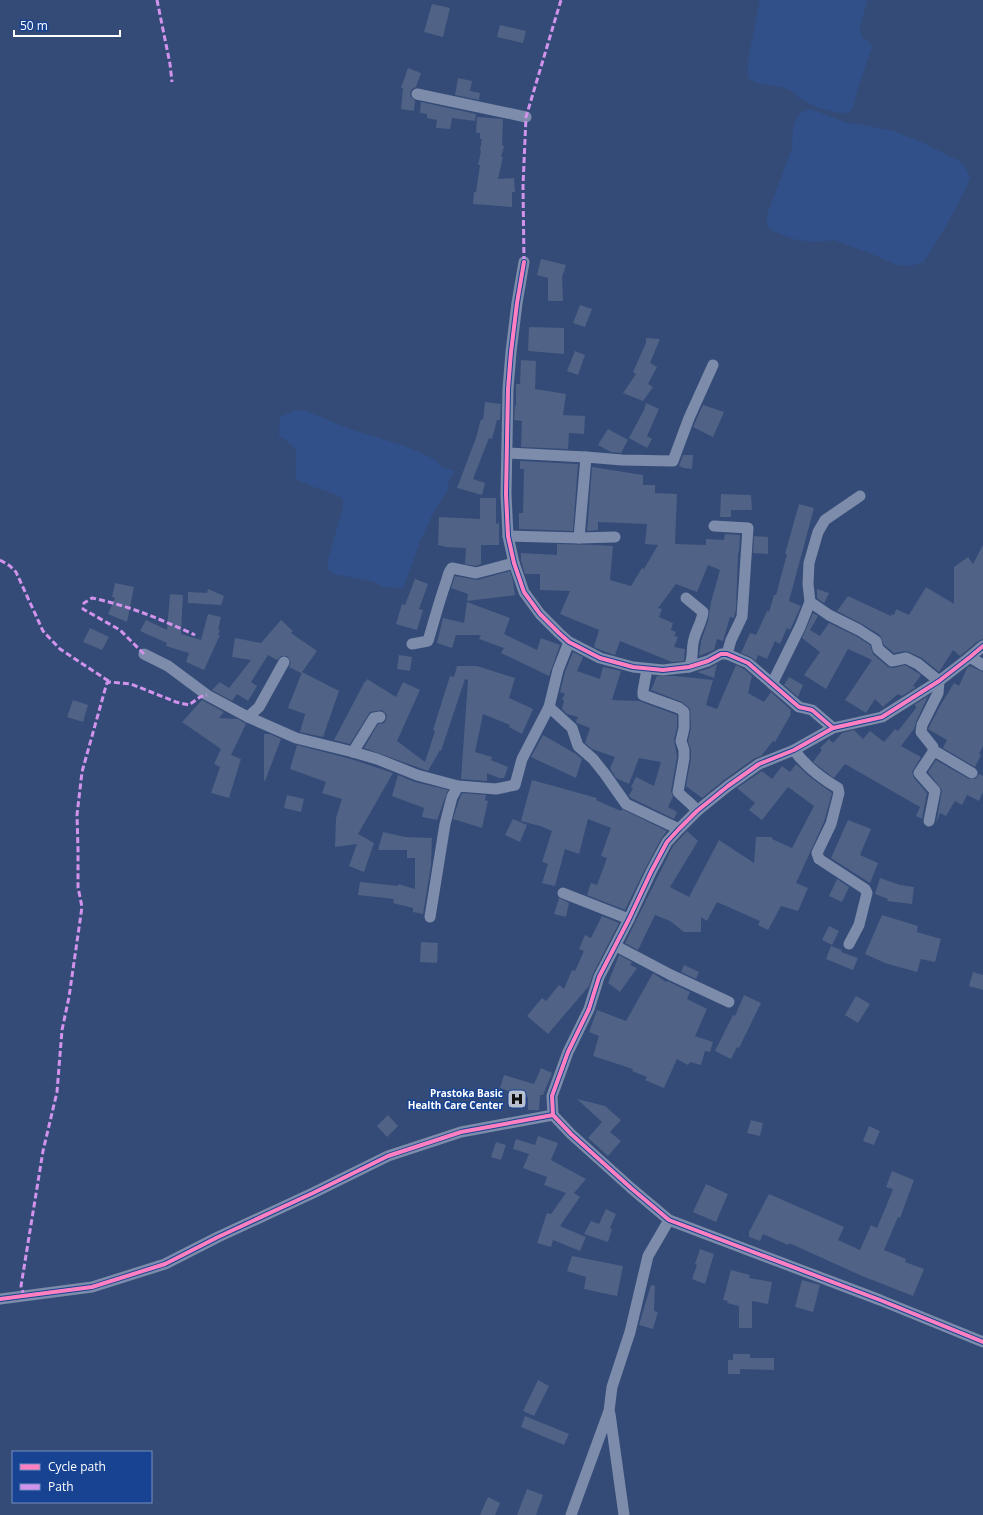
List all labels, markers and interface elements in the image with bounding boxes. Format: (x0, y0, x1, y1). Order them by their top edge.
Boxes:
scale bar (14, 12, 120, 38)
text: 50 m (20, 17, 48, 34)
place label: Prastoka Basic Health Care Center (408, 1086, 503, 1112)
hospital icon: Prastoka Basic Health Care Center (506, 1088, 528, 1110)
legend (12, 1451, 152, 1503)
text: Cycle path (48, 1458, 106, 1475)
text: Path (48, 1478, 74, 1495)

